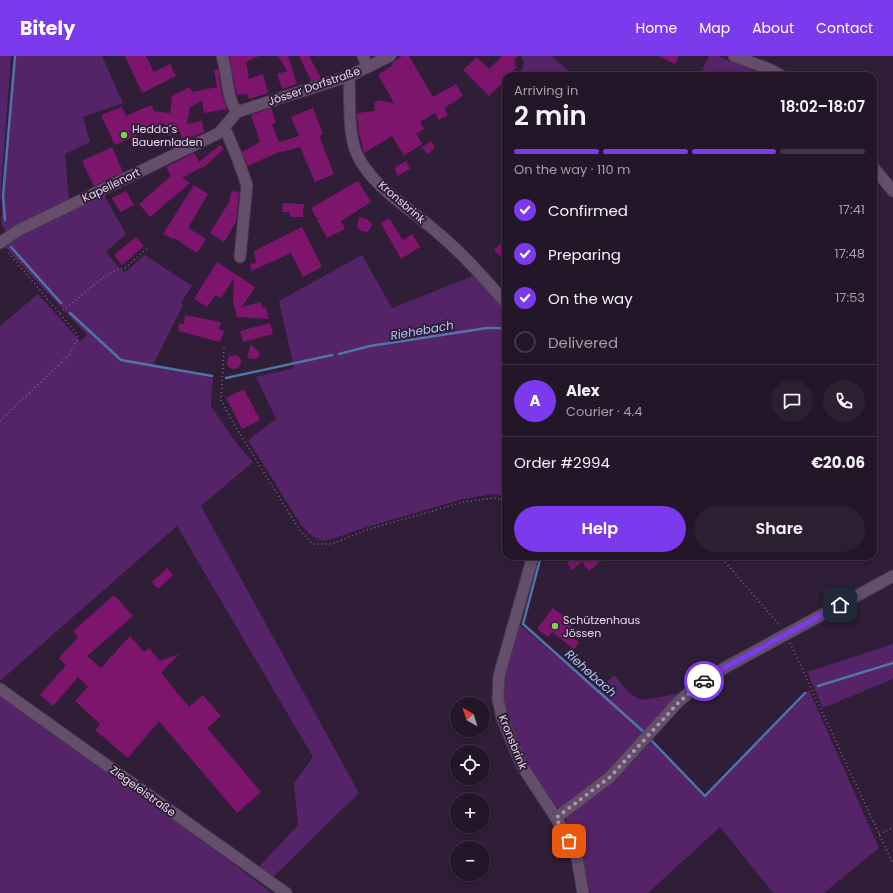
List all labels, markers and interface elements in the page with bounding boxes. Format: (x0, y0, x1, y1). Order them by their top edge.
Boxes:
text: Bitely (20, 15, 75, 42)
text: Home (635, 18, 677, 38)
text: Map (699, 18, 730, 38)
text: About (752, 18, 794, 38)
text: Contact (816, 18, 873, 38)
street label: Jösser Dorfstraße (266, 63, 362, 109)
text: Arriving in (514, 81, 578, 100)
text: 18:02–18:07 (780, 96, 865, 117)
text: 2 min (514, 98, 587, 134)
place label: Hedda´s Bauernladen (132, 121, 203, 150)
marker: Hedda´s Bauernladen (119, 130, 129, 140)
text: On the way · 110 m (514, 160, 630, 179)
street label: Kapellenort (79, 164, 143, 206)
street label: Kronsbrink (375, 177, 429, 227)
icon: check (514, 199, 536, 221)
text: Confirmed (548, 200, 628, 221)
text: 17:41 (839, 200, 865, 219)
icon: check (514, 243, 536, 265)
text: Preparing (548, 244, 621, 265)
text: 17:48 (835, 244, 865, 263)
icon: check (514, 287, 536, 309)
text: On the way (548, 288, 633, 309)
text: 17:53 (835, 288, 865, 307)
water label: Riehebach (389, 316, 455, 344)
text: Delivered (548, 332, 618, 353)
text: Alex (566, 380, 600, 401)
button: chat (771, 380, 813, 422)
button: phone (823, 380, 865, 422)
text: A (529, 390, 541, 411)
text: Courier · 4.4 (566, 402, 642, 421)
text: Order #2994 (514, 452, 610, 473)
text: €20.06 (811, 452, 865, 473)
button: Help (514, 506, 686, 552)
button: Share (694, 506, 865, 552)
pin (823, 588, 857, 622)
icon: home (829, 594, 851, 616)
place label: Schützenhaus Jössen (563, 612, 641, 641)
marker: Schützenhaus Jössen (550, 621, 560, 631)
water label: Riehebach (562, 645, 620, 701)
courier (684, 661, 724, 701)
icon: car (693, 670, 715, 692)
north arrow (450, 697, 490, 737)
map controls (450, 697, 490, 881)
street label: Kronsbrink (495, 712, 531, 772)
button: locate (450, 745, 490, 785)
street label: Ziegeleistraße (107, 762, 179, 820)
button: + (450, 793, 490, 833)
pin (552, 824, 586, 858)
icon: bag (558, 830, 580, 852)
button: − (450, 841, 490, 881)

